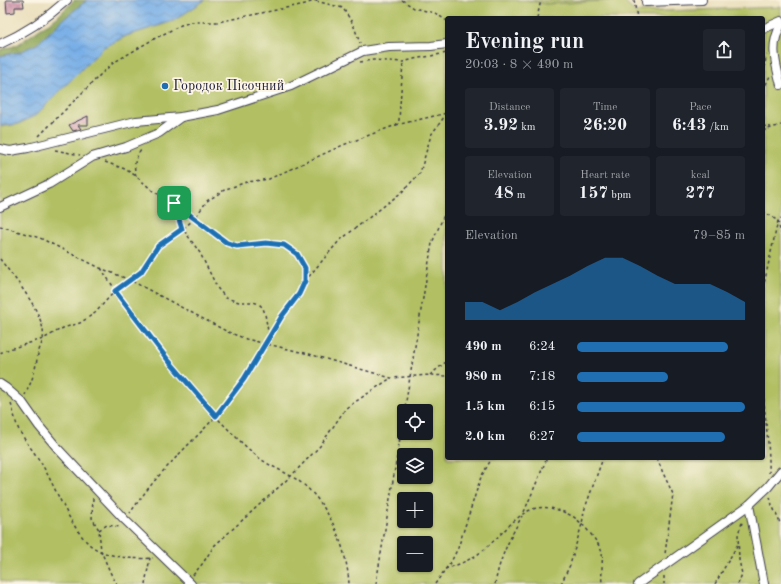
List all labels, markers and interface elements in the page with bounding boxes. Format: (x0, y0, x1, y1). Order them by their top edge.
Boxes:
button: share (703, 29, 745, 71)
text: Evening run (465, 31, 584, 53)
text: 20:03 · 8 × 490 m (465, 58, 573, 71)
place label: Городок Пісочний (173, 79, 284, 93)
marker: Городок Пісочний (160, 81, 170, 91)
text: Distance (489, 102, 530, 113)
text: Time (593, 102, 617, 113)
text: Pace (689, 102, 711, 113)
text: 3.92 (484, 117, 518, 134)
text: 26:20 (583, 117, 627, 134)
text: 6:43 (672, 117, 706, 134)
text: km (518, 122, 536, 133)
text: /km (706, 122, 729, 133)
text: Elevation (487, 170, 532, 181)
text: Heart rate (580, 170, 630, 181)
text: kcal (691, 170, 710, 181)
text: 48 (494, 185, 514, 202)
text: 157 (579, 185, 608, 202)
text: 277 (686, 185, 715, 202)
pin (157, 186, 191, 220)
text: m (514, 190, 525, 201)
text: bpm (608, 190, 631, 201)
icon: arrive (163, 192, 185, 214)
text: Elevation (465, 229, 518, 242)
text: 79–85 m (693, 229, 745, 242)
text: 490 m (465, 340, 502, 353)
text: 6:24 (529, 340, 555, 353)
text: 980 m (465, 370, 502, 383)
text: 7:18 (529, 370, 555, 383)
text: 1.5 km (465, 400, 505, 413)
text: 6:15 (529, 400, 555, 413)
map controls (397, 404, 433, 572)
button: locate (397, 404, 433, 440)
text: 2.0 km (465, 430, 505, 443)
text: 6:27 (529, 430, 555, 443)
button: layers (397, 448, 433, 484)
button: + (397, 492, 433, 528)
button: − (397, 536, 433, 572)

